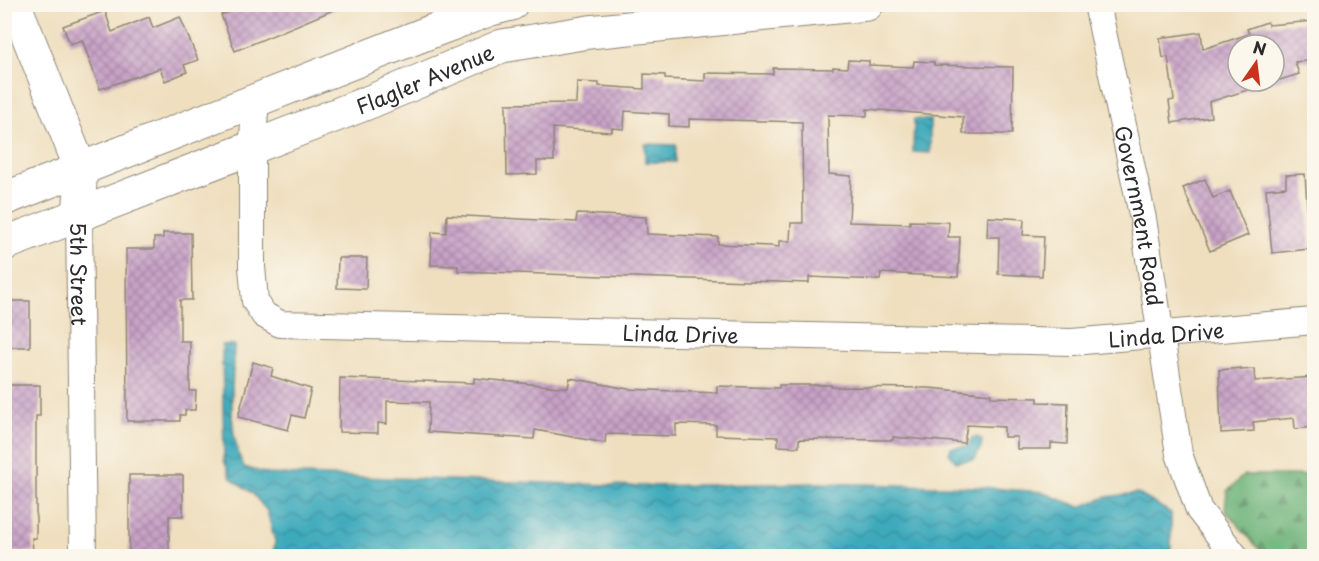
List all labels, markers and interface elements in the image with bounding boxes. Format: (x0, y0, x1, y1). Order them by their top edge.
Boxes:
north arrow (1226, 33, 1286, 93)
text: N (1251, 34, 1269, 61)
street label: Flagler Avenue (351, 35, 499, 122)
street label: Government Road (1107, 122, 1172, 308)
street label: 5th Street (63, 222, 96, 326)
street label: Linda Drive (1107, 313, 1226, 355)
street label: Linda Drive (622, 316, 739, 350)

